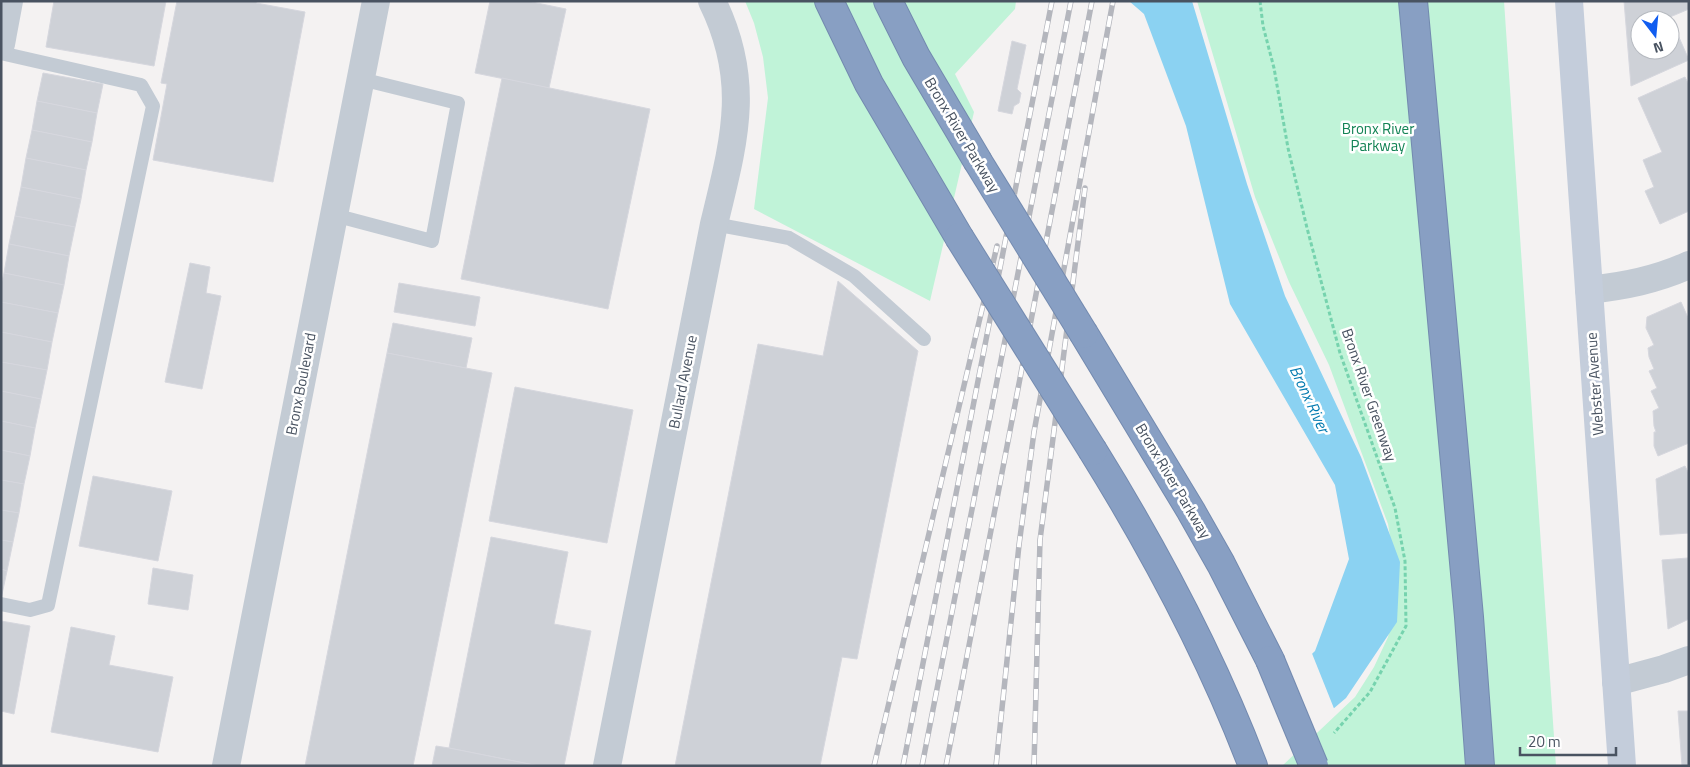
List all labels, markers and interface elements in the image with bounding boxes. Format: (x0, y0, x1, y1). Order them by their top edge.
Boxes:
north arrow (1630, 10, 1680, 60)
text: N (1651, 37, 1666, 59)
street label: Bronx River Parkway (919, 73, 1006, 197)
park label: Bronx River Parkway (1342, 117, 1414, 157)
street label: Bronx River Greenway (1336, 325, 1403, 465)
street label: Bronx Boulevard (279, 331, 322, 437)
street label: Webster Avenue (1579, 332, 1610, 437)
street label: Bullard Avenue (662, 333, 703, 431)
water label: Bronx River (1284, 361, 1337, 438)
street label: Bronx River Parkway (1130, 419, 1217, 543)
scale bar (1520, 724, 1616, 756)
text: 20 m (1528, 730, 1561, 753)

